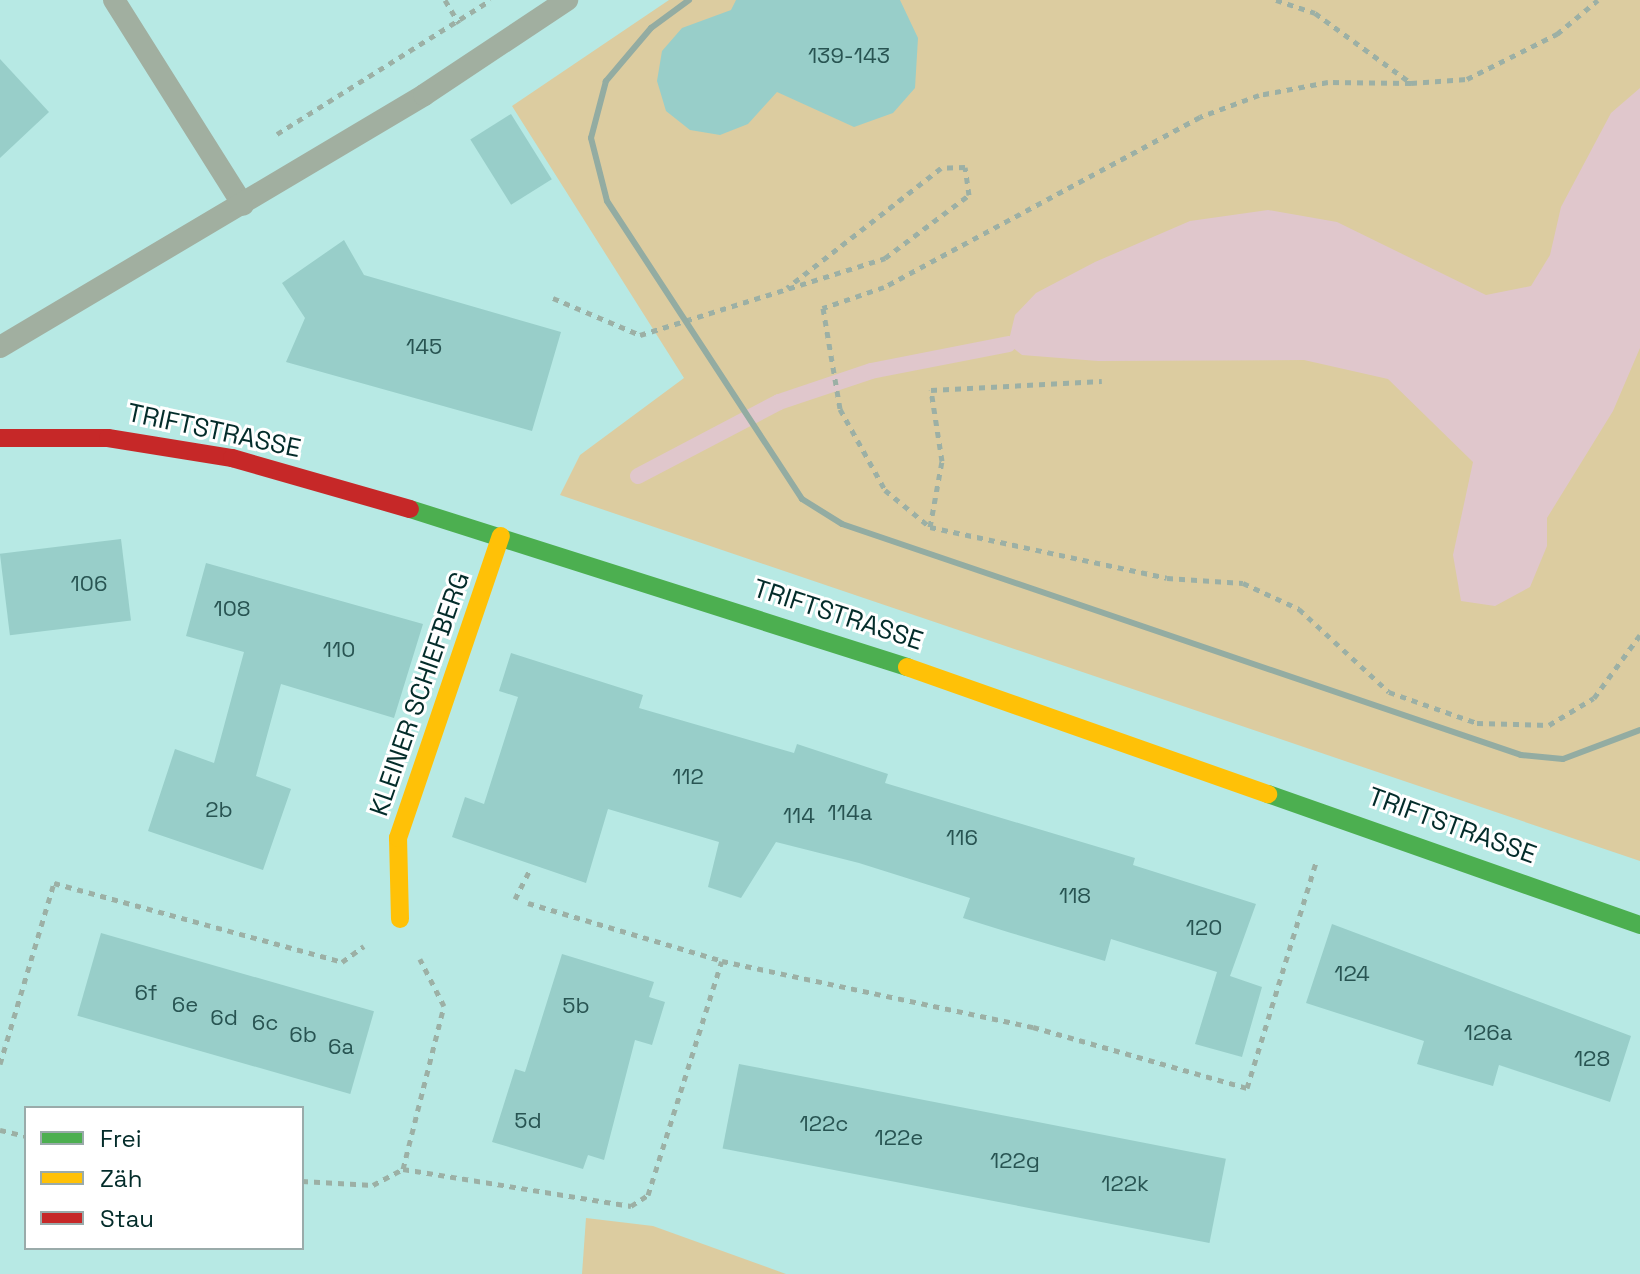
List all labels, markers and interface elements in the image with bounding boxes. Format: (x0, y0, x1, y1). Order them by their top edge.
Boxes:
house number: 139-143 (808, 43, 890, 69)
house number: 145 (406, 334, 442, 360)
street label: TRIFTSTRASSE (124, 397, 304, 465)
street label: KLEINER SCHIEFBERG (364, 568, 476, 820)
house number: 106 (71, 571, 107, 597)
street label: TRIFTSTRASSE (749, 573, 927, 657)
house number: 108 (213, 596, 251, 622)
house number: 110 (323, 637, 355, 663)
house number: 112 (672, 764, 704, 790)
street label: TRIFTSTRASSE (1364, 781, 1540, 871)
house number: 2b (205, 797, 233, 823)
house number: 114a (828, 800, 872, 826)
house number: 114 (783, 803, 815, 829)
house number: 116 (946, 825, 978, 851)
house number: 118 (1059, 883, 1091, 909)
house number: 120 (1186, 915, 1222, 941)
house number: 124 (1334, 961, 1370, 987)
house number: 6f (134, 980, 158, 1006)
house number: 6e (172, 992, 198, 1018)
house number: 5b (562, 993, 590, 1019)
house number: 6d (210, 1005, 238, 1031)
house number: 6c (252, 1010, 278, 1036)
house number: 126a (1464, 1020, 1512, 1046)
house number: 6b (289, 1022, 317, 1048)
house number: 6a (328, 1034, 354, 1060)
house number: 128 (1574, 1046, 1610, 1072)
legend (24, 1106, 304, 1250)
house number: 5d (514, 1108, 542, 1134)
house number: 122c (800, 1111, 848, 1137)
text: Frei (100, 1123, 142, 1154)
house number: 122e (875, 1125, 923, 1151)
house number: 122g (990, 1148, 1040, 1174)
text: Zäh (100, 1163, 142, 1194)
house number: 122k (1101, 1171, 1149, 1197)
text: Stau (100, 1203, 154, 1234)

